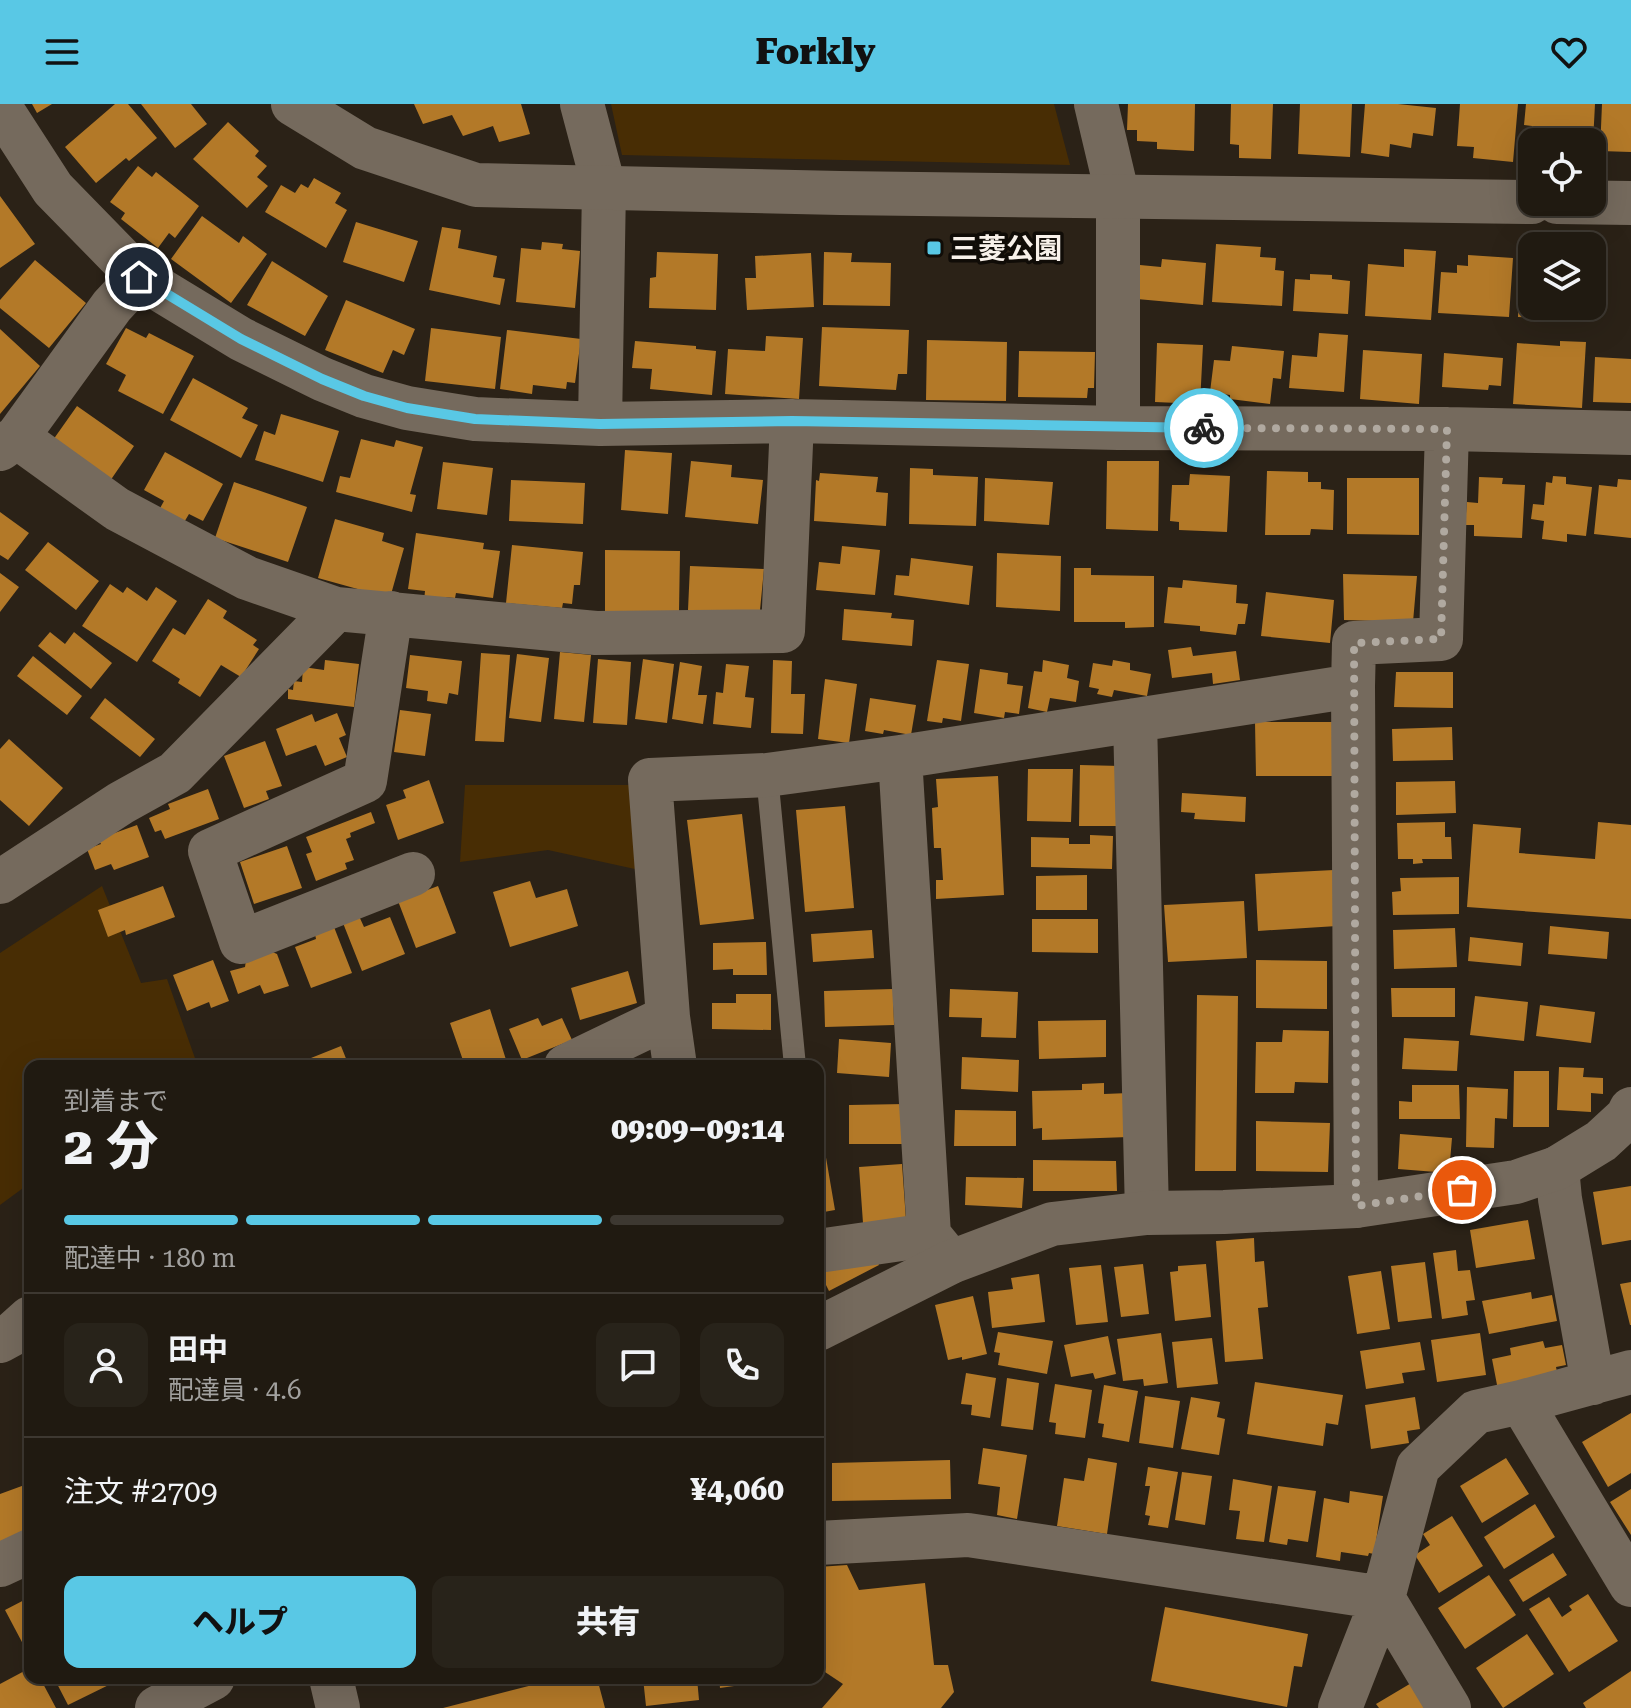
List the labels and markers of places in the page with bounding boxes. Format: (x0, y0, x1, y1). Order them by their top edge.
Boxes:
place label: 三菱公園 (950, 232, 1062, 265)
marker: 三菱公園 (925, 239, 943, 257)
pin (105, 243, 173, 311)
pin (1428, 1156, 1496, 1224)

